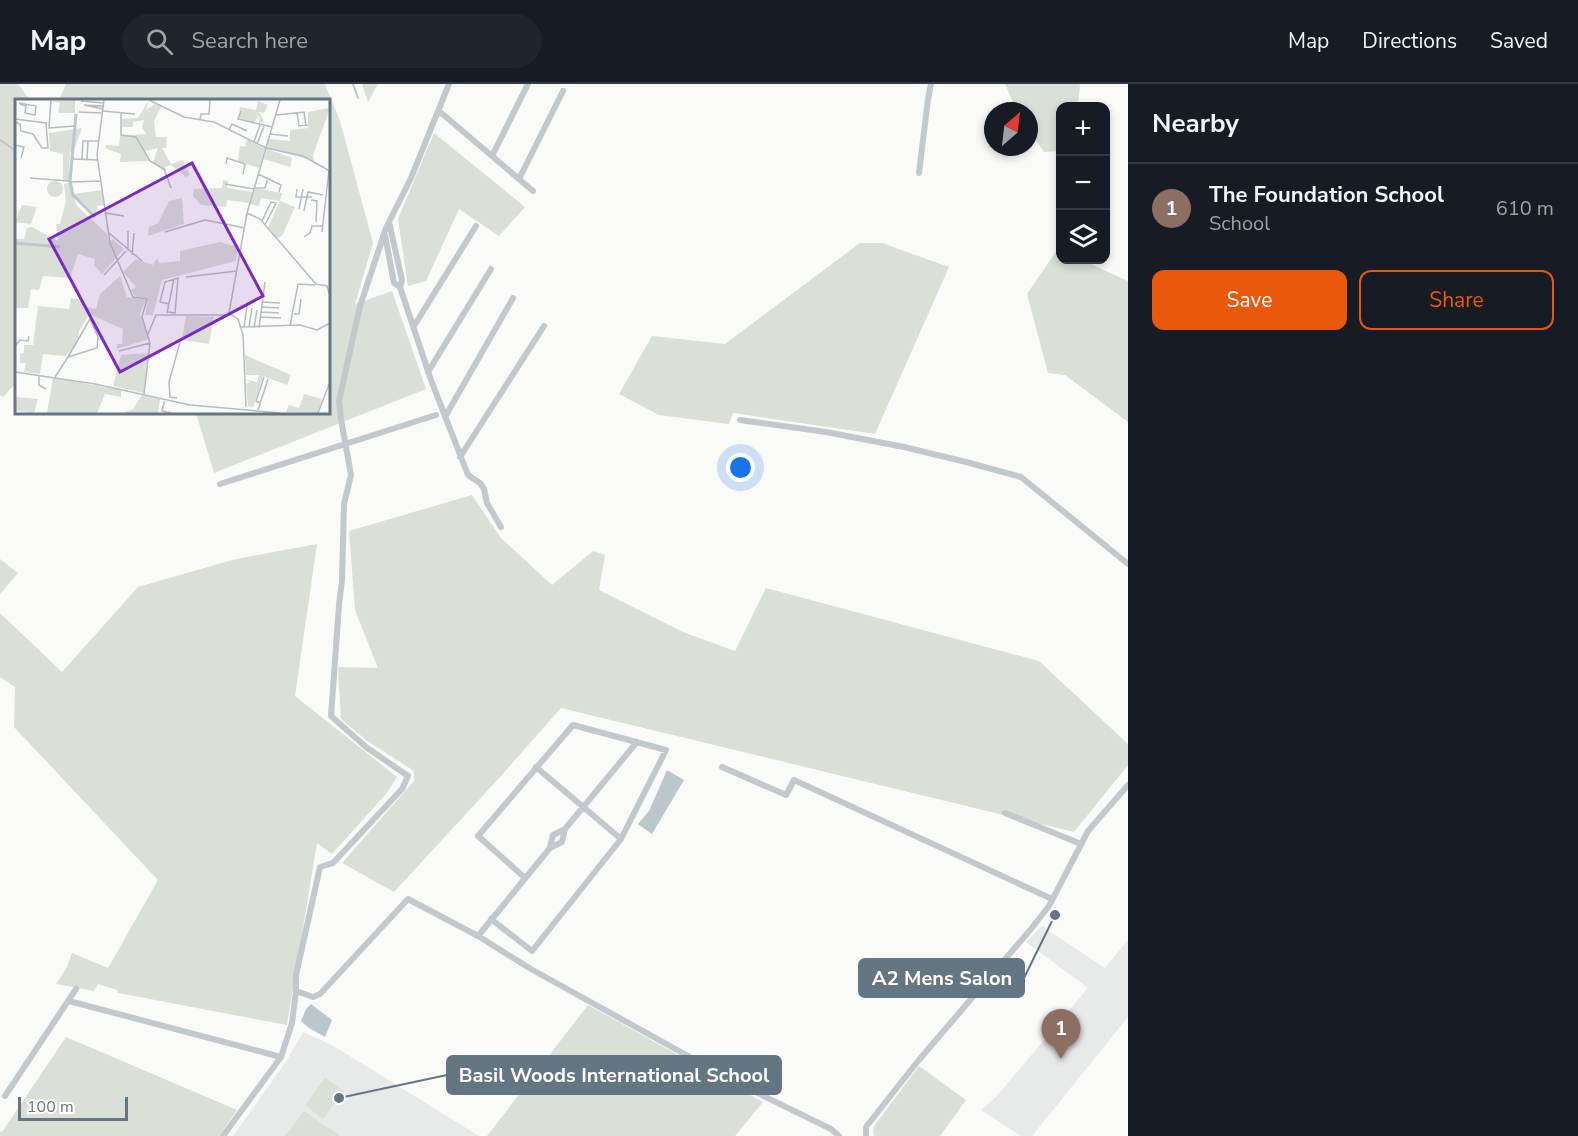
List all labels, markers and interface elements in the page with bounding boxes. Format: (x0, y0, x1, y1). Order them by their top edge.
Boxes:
search box (122, 14, 542, 68)
text: Map (30, 22, 86, 60)
icon: search (143, 25, 176, 58)
text: Search here (191, 26, 308, 56)
text: Map (1288, 27, 1329, 55)
text: Directions (1362, 27, 1457, 55)
text: Saved (1490, 27, 1548, 55)
inset map (15, 99, 330, 414)
north arrow (984, 102, 1038, 156)
map controls (1056, 102, 1110, 264)
button: + (1056, 102, 1110, 156)
text: Nearby (1152, 106, 1239, 141)
button: − (1056, 156, 1110, 210)
text: The Foundation School (1209, 180, 1444, 210)
text: 1 (1166, 195, 1178, 222)
text: 610 m (1496, 195, 1554, 222)
button: layers (1056, 210, 1110, 264)
text: School (1209, 210, 1270, 237)
button: Save (1152, 270, 1347, 330)
button: Share (1359, 270, 1554, 330)
your location (726, 453, 755, 482)
callout: A2 Mens Salon (859, 959, 1024, 997)
text: A2 Mens Salon (872, 965, 1012, 992)
pin: 1 (1042, 1010, 1080, 1059)
callout: Basil Woods International School (447, 1056, 781, 1094)
text: Basil Woods International School (459, 1062, 770, 1089)
scale bar (18, 1094, 128, 1122)
text: 100 m (27, 1096, 74, 1118)

